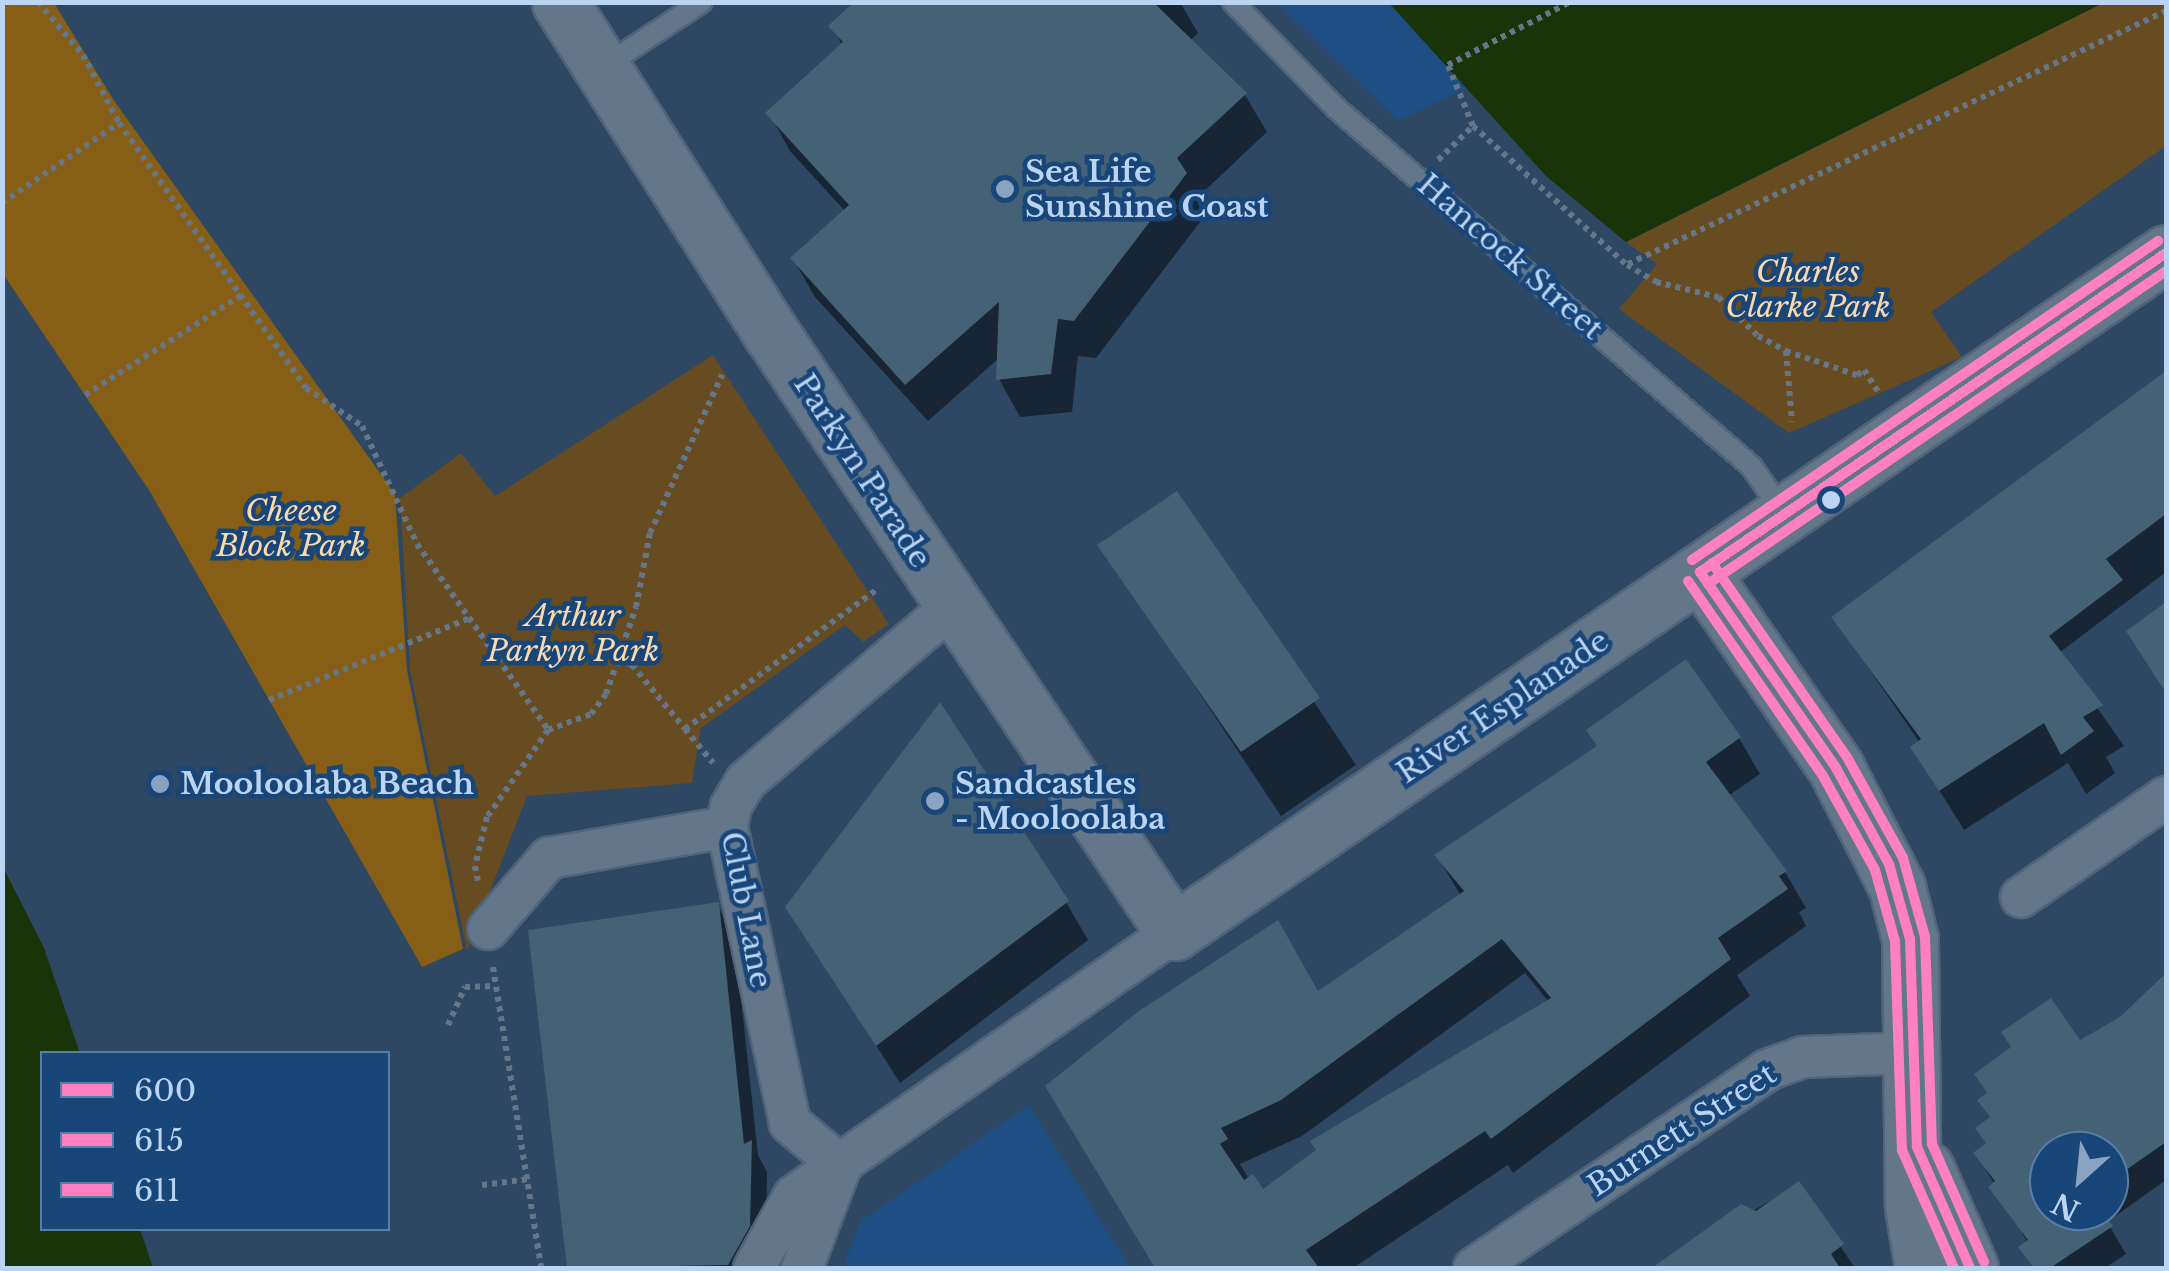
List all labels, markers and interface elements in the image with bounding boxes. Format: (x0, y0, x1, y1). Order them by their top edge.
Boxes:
place label: Sea Life Sunshine Coast (1025, 154, 1269, 224)
street label: Hancock Street (1410, 167, 1610, 347)
marker: Sea Life Sunshine Coast (994, 178, 1016, 200)
park label: Charles Clarke Park (1726, 254, 1890, 324)
street label: Parkyn Parade (786, 368, 938, 574)
unlabelled marker (1821, 490, 1841, 510)
park label: Cheese Block Park (216, 493, 366, 564)
park label: Arthur Parkyn Park (486, 598, 660, 668)
street label: River Esplanade (1390, 623, 1616, 791)
place label: Mooloolaba Beach (180, 766, 474, 802)
place label: Sandcastles - Mooloolaba (955, 766, 1166, 836)
marker: Mooloolaba Beach (149, 773, 171, 795)
marker: Sandcastles - Mooloolaba (924, 790, 946, 812)
street label: Club Lane (713, 829, 779, 991)
legend (40, 1051, 390, 1231)
street label: Burnett Street (1581, 1056, 1783, 1204)
text: 600 (134, 1072, 196, 1109)
text: 615 (134, 1122, 184, 1159)
north arrow (2029, 1131, 2129, 1231)
text: 611 (134, 1172, 180, 1209)
text: N (2046, 1185, 2086, 1228)

